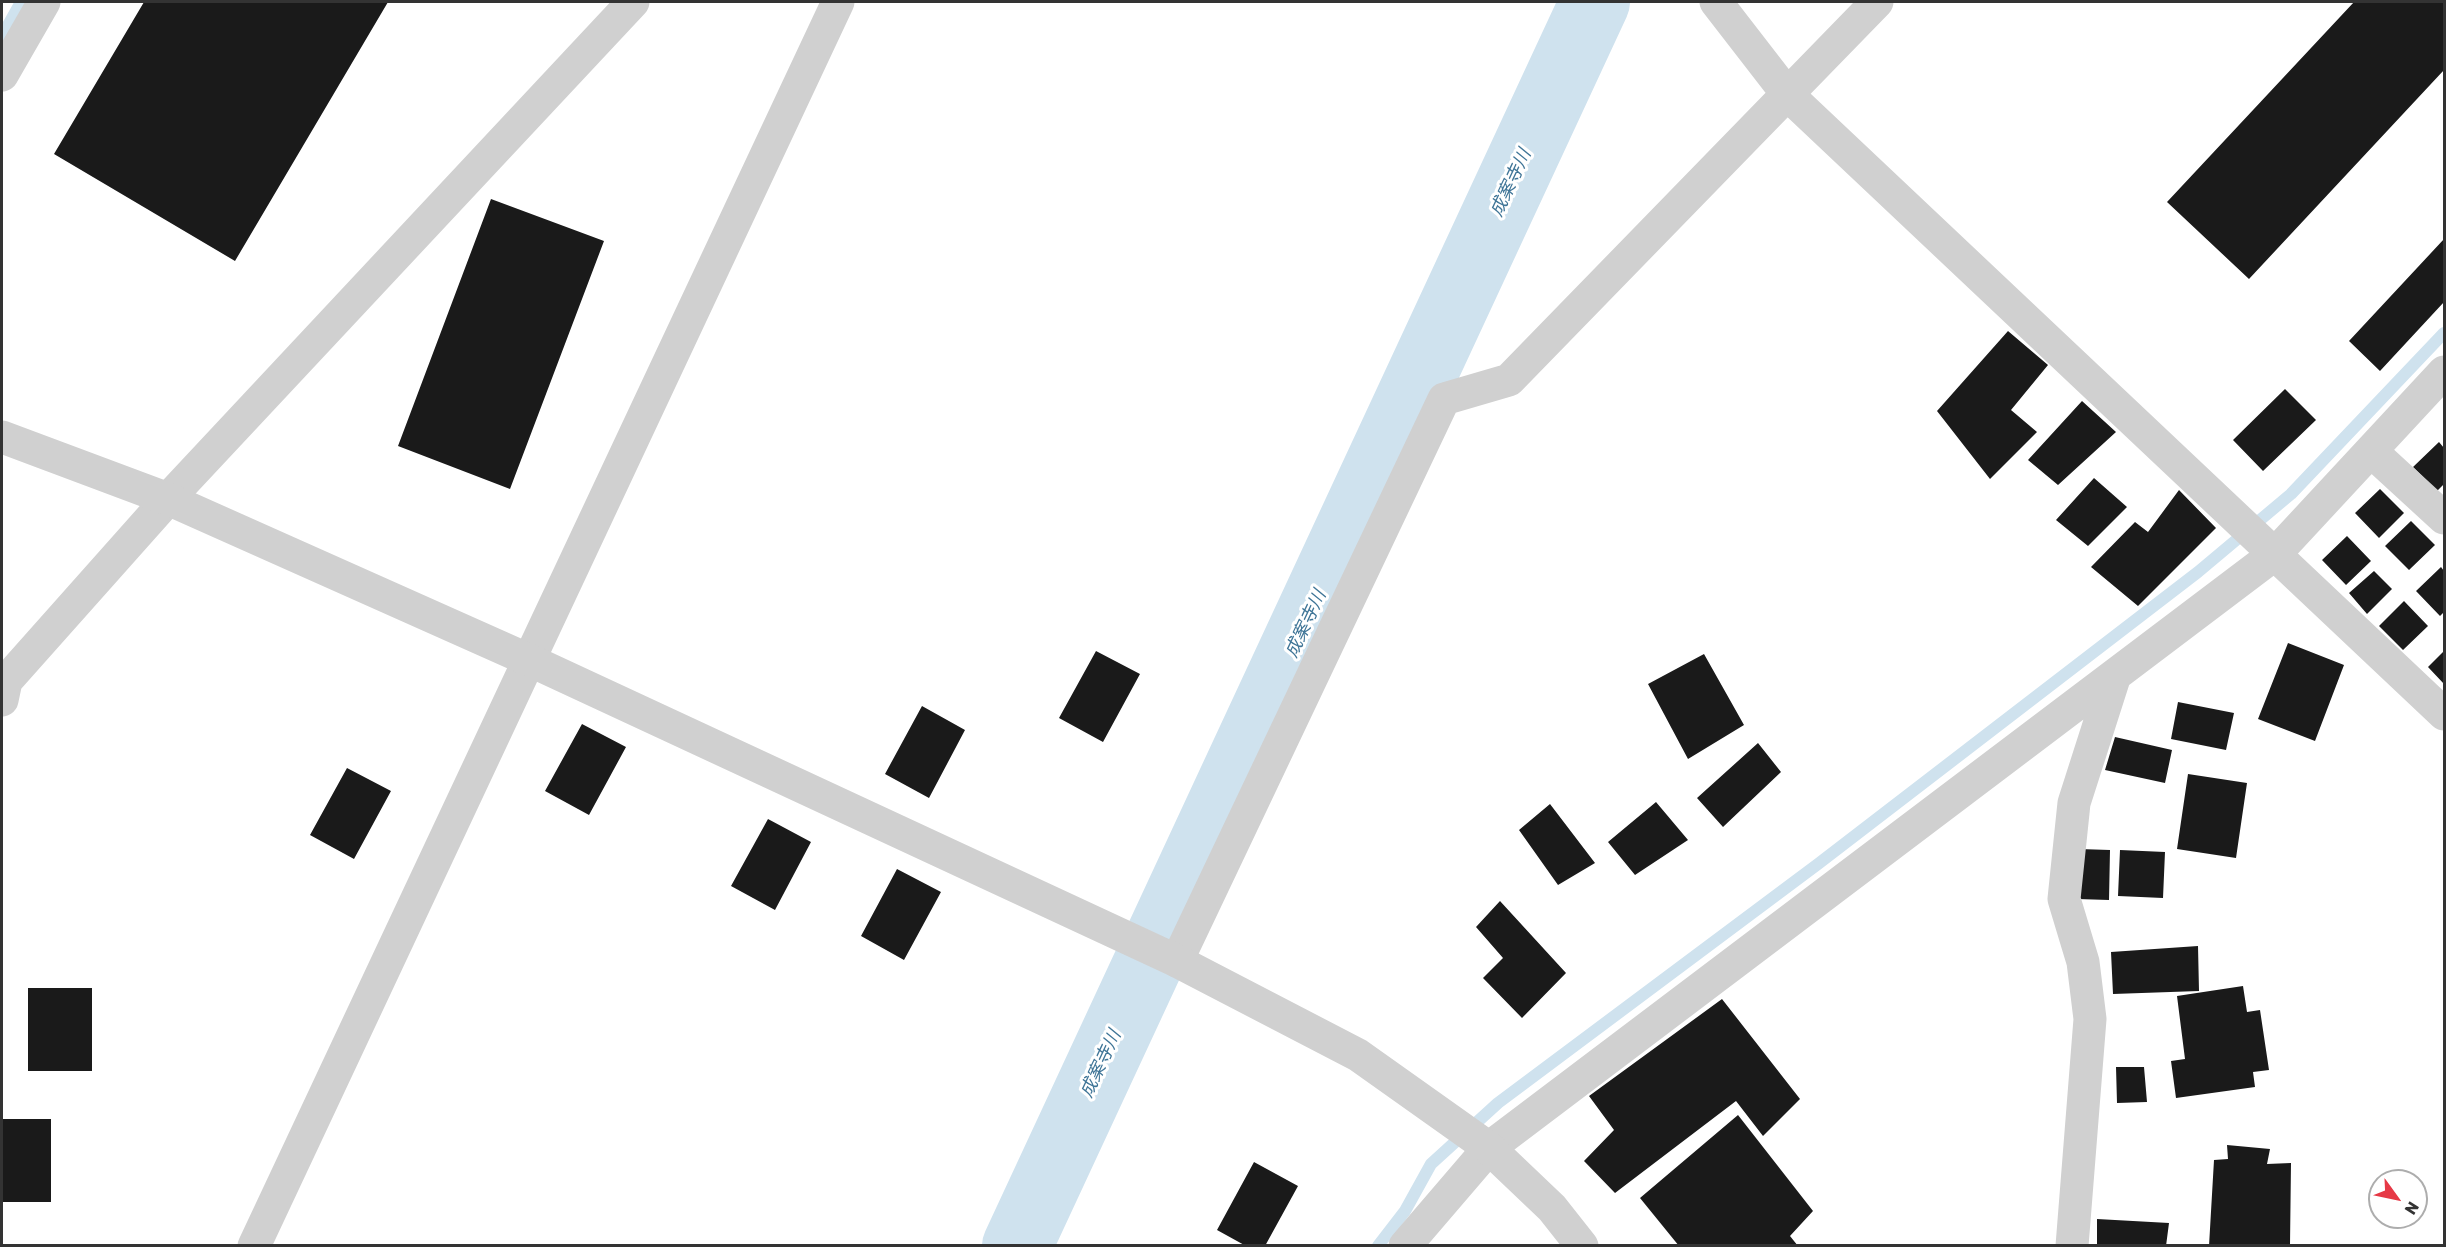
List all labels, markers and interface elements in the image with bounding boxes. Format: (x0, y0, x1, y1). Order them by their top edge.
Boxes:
water label: 成案寺川 (1486, 146, 1536, 220)
water label: 成案寺川 (1281, 587, 1331, 661)
water label: 成案寺川 (1076, 1027, 1126, 1101)
north arrow (2368, 1169, 2428, 1229)
text: N (2401, 1198, 2423, 1218)

